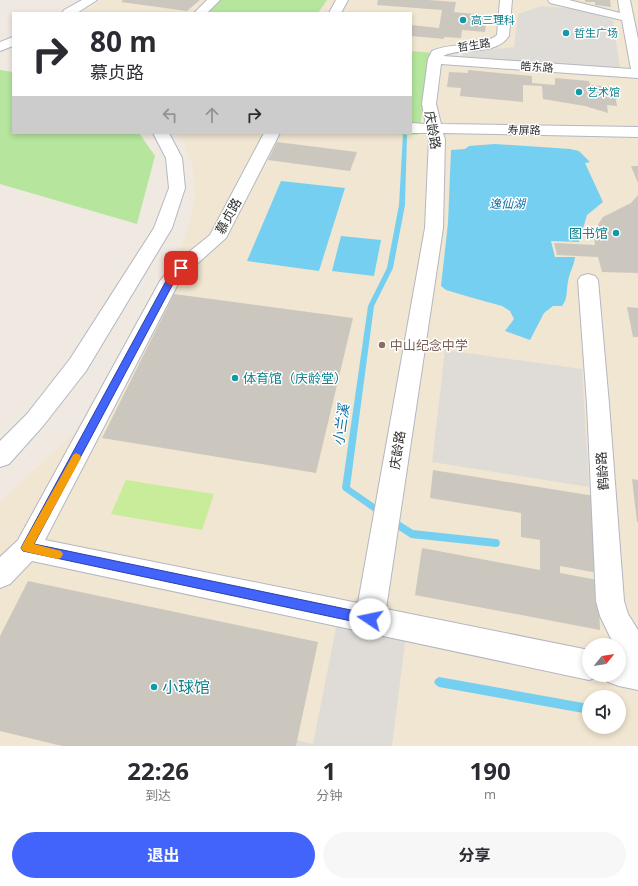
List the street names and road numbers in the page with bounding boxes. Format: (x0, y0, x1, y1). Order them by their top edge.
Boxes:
street label: 哲生路 (456, 35, 491, 54)
street label: 皓东路 (520, 58, 554, 75)
street label: 庆龄路 (421, 109, 445, 151)
street label: 寿屏路 (507, 122, 541, 137)
street label: 慕贞路 (211, 195, 245, 237)
street label: 庆龄路 (385, 429, 409, 471)
street label: 鹤龄路 (592, 451, 612, 491)

